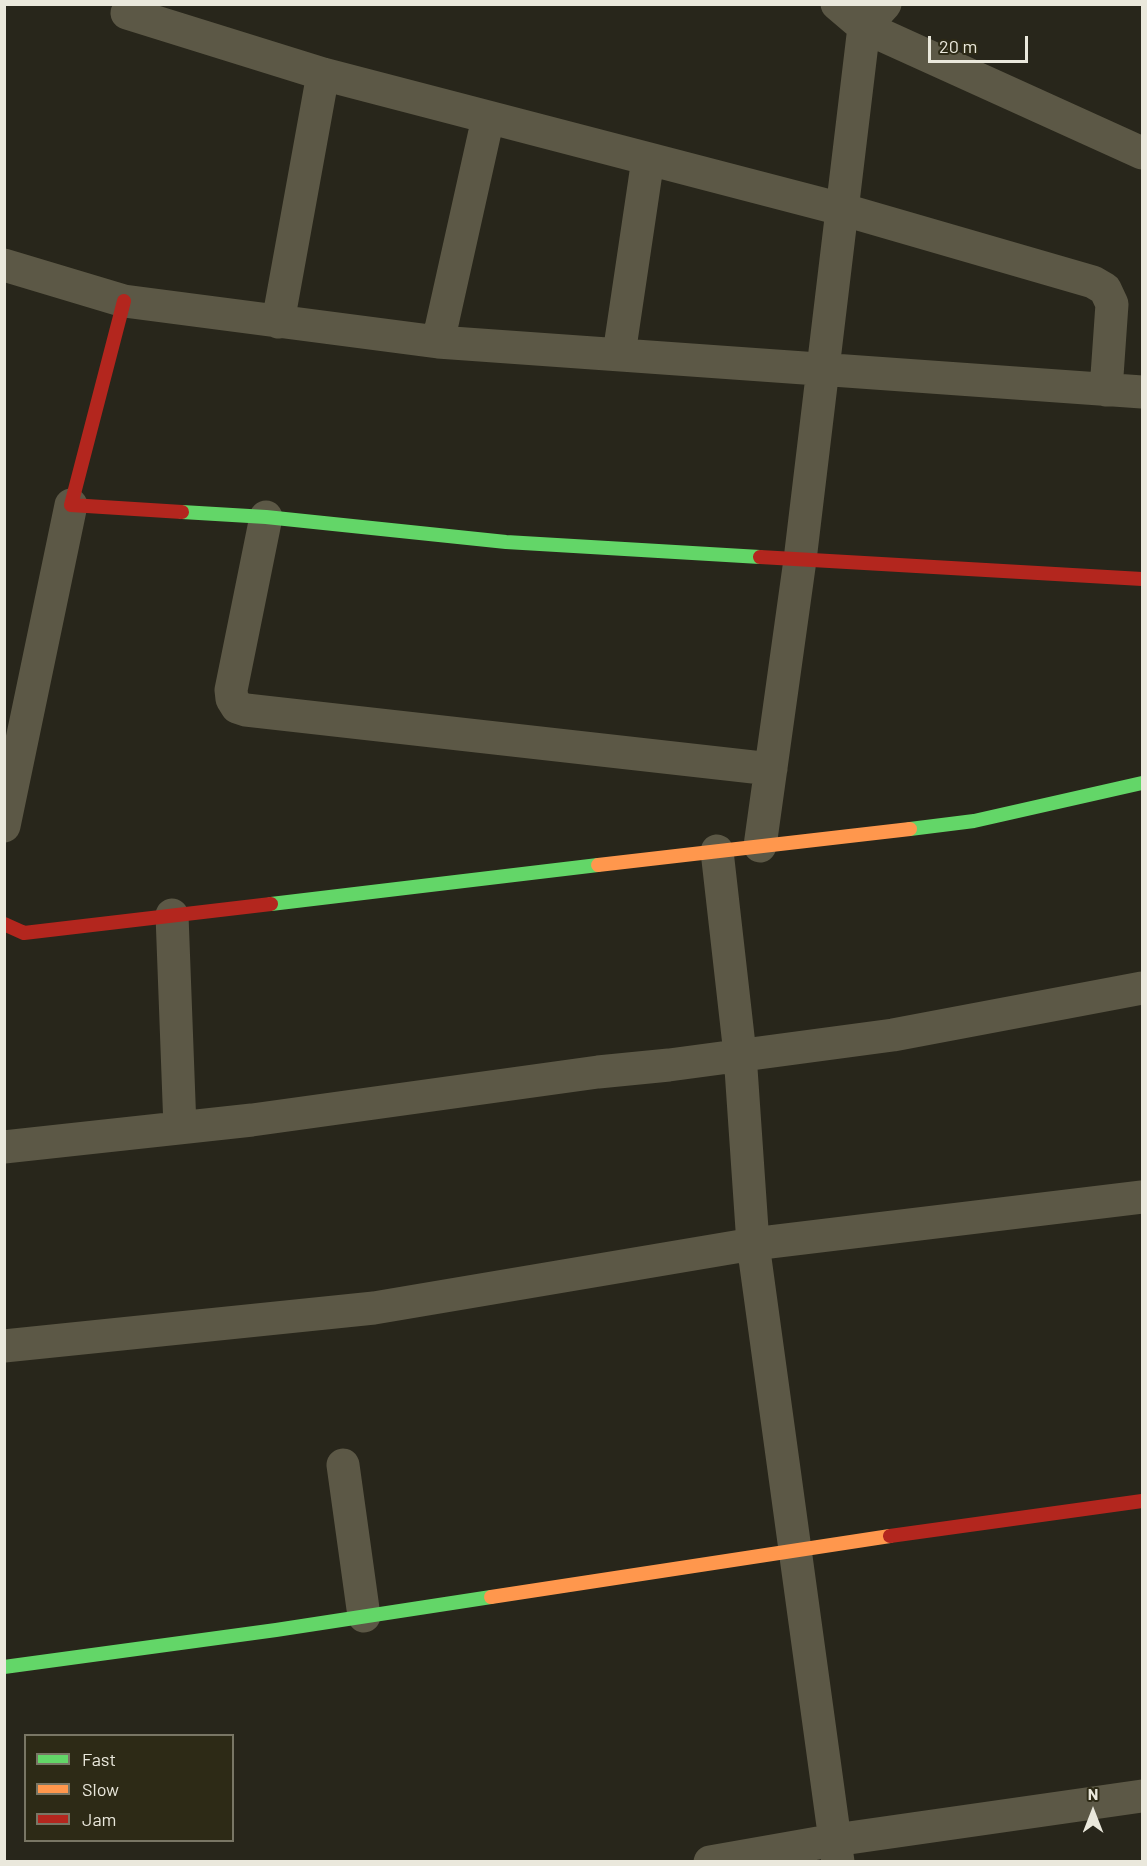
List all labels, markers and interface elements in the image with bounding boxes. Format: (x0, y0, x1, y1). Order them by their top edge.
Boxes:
scale bar (931, 24, 1032, 62)
text: 20 m (939, 35, 977, 57)
legend (24, 1734, 234, 1842)
text: Fast (82, 1748, 116, 1770)
text: Slow (82, 1778, 119, 1800)
north arrow (1063, 1782, 1123, 1842)
text: N (1088, 1784, 1098, 1803)
text: Jam (82, 1808, 116, 1830)

